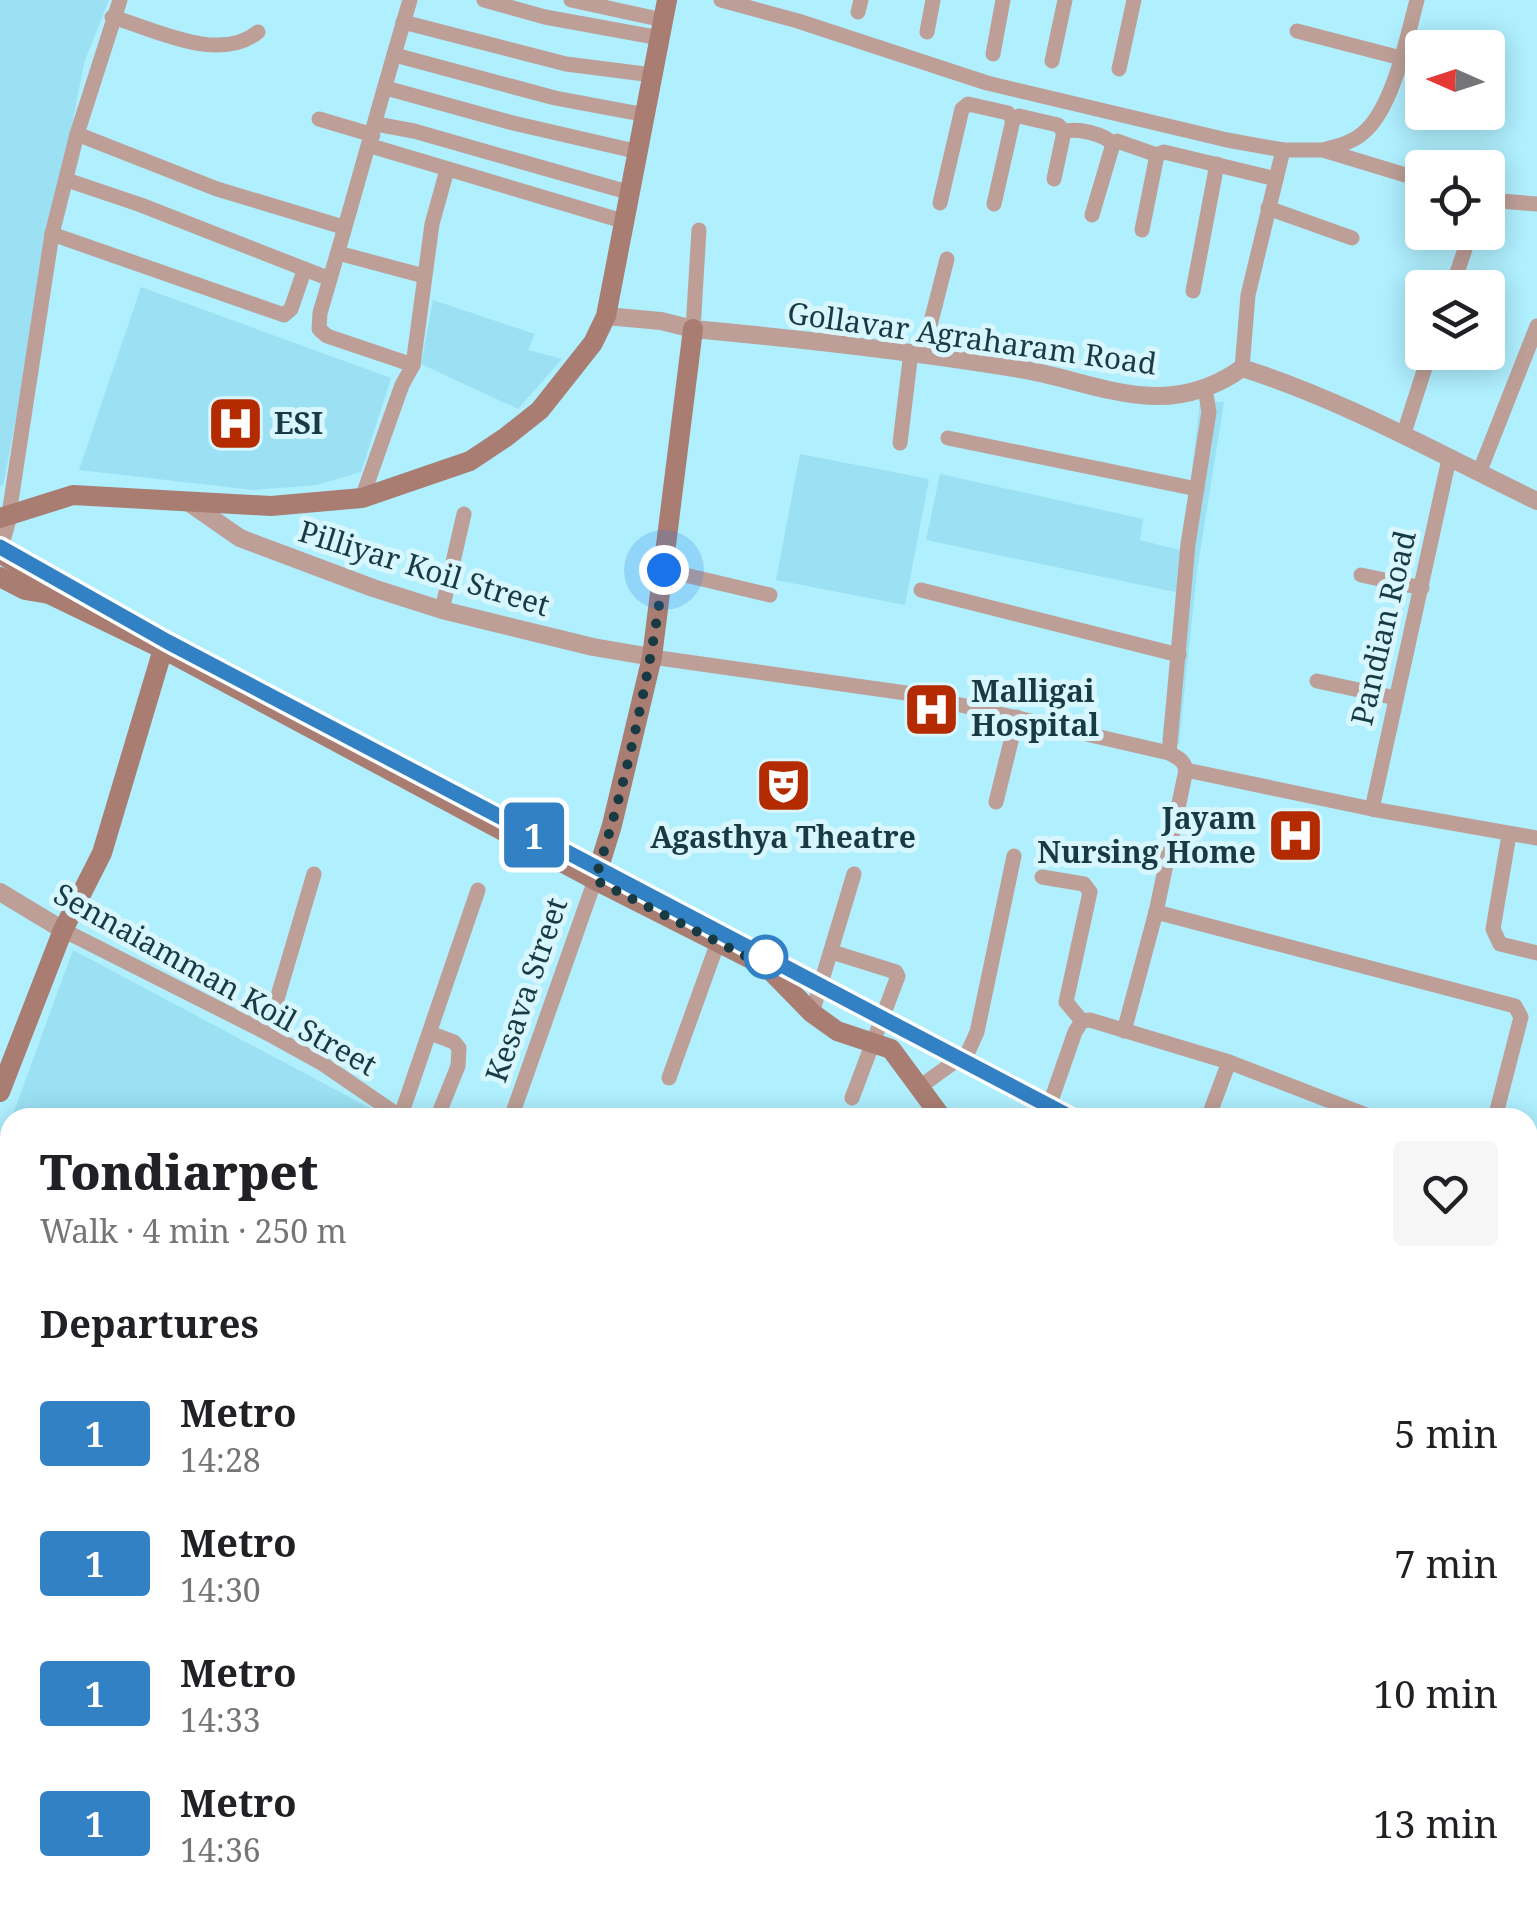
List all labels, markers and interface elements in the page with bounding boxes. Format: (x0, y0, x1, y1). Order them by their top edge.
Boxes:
north arrow (1405, 30, 1505, 130)
map controls (1405, 30, 1505, 370)
button: locate (1405, 150, 1505, 250)
button: layers (1405, 270, 1505, 370)
street label: Gollavar Agraharam Road (785, 291, 1159, 384)
hospital icon: ESI (205, 394, 265, 454)
place label: ESI (274, 402, 323, 443)
street label: Pilliyar Koil Street (294, 510, 555, 625)
street label: Pandian Road (1340, 526, 1425, 729)
your location (639, 545, 689, 595)
place label: Malligai Hospital (971, 670, 1099, 745)
hospital icon: Malligai Hospital (902, 679, 962, 739)
theatre icon: Agasthya Theatre (753, 756, 813, 816)
place label: Jayam Nursing Home (1037, 797, 1256, 872)
line badge: 1 (502, 802, 566, 868)
hospital icon: Jayam Nursing Home (1265, 806, 1325, 866)
text: 1 (524, 812, 544, 859)
place label: Agasthya Theatre (650, 816, 916, 857)
street label: Sennaiamman Koil Street (47, 873, 385, 1085)
street label: Kesava Street (475, 892, 576, 1087)
unlabelled marker (745, 936, 787, 978)
text: Tondiarpet (40, 1139, 318, 1204)
button: heart (1393, 1141, 1498, 1246)
text: Walk · 4 min · 250 m (40, 1209, 347, 1252)
text: Departures (40, 1297, 259, 1349)
text: Metro (180, 1386, 297, 1438)
text: 5 min (1394, 1407, 1498, 1459)
text: 1 (85, 1410, 105, 1457)
text: 14:28 (180, 1438, 261, 1481)
text: Metro (180, 1516, 297, 1568)
text: 7 min (1394, 1537, 1498, 1589)
text: 1 (85, 1540, 105, 1587)
text: 14:30 (180, 1568, 261, 1611)
text: Metro (180, 1646, 297, 1698)
text: 10 min (1373, 1667, 1498, 1719)
text: 1 (85, 1670, 105, 1717)
text: 14:33 (180, 1698, 261, 1741)
text: Metro (180, 1776, 297, 1828)
text: 13 min (1373, 1797, 1498, 1849)
text: 1 (85, 1800, 105, 1847)
text: 14:36 (180, 1828, 261, 1871)

